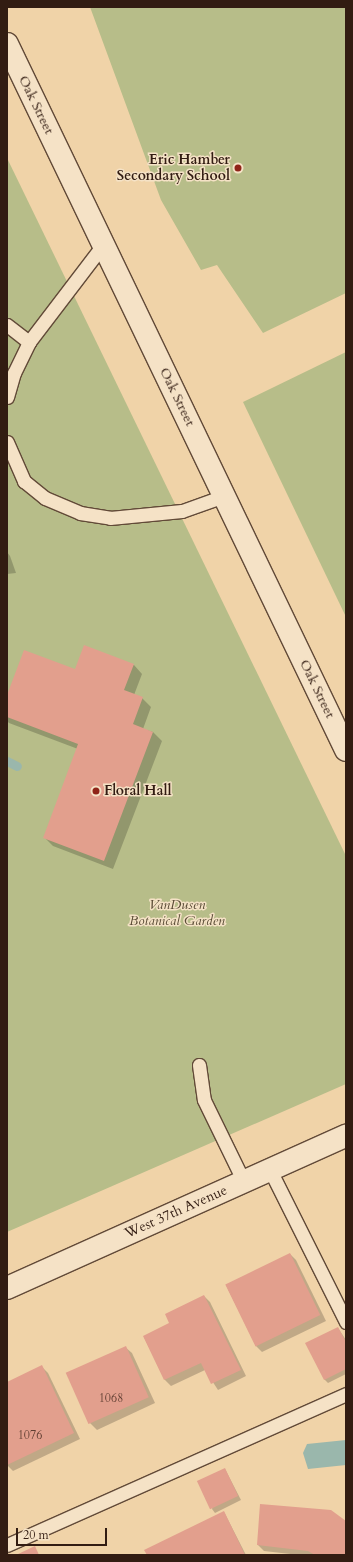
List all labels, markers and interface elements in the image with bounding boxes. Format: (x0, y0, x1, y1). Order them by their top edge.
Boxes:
street label: Oak Street (15, 73, 57, 137)
place label: Eric Hamber Secondary School (117, 152, 230, 184)
marker: Eric Hamber Secondary School (233, 163, 243, 173)
street label: Oak Street (156, 365, 198, 429)
street label: Oak Street (296, 657, 338, 721)
place label: Floral Hall (104, 783, 172, 799)
marker: Floral Hall (91, 786, 101, 796)
park label: VanDusen Botanical Garden (129, 897, 225, 930)
street label: West 37th Avenue (122, 1182, 230, 1242)
house number: 1068 (99, 1392, 123, 1406)
house number: 1076 (18, 1429, 42, 1443)
scale bar (18, 1520, 109, 1546)
text: 20 m (23, 1527, 49, 1543)

